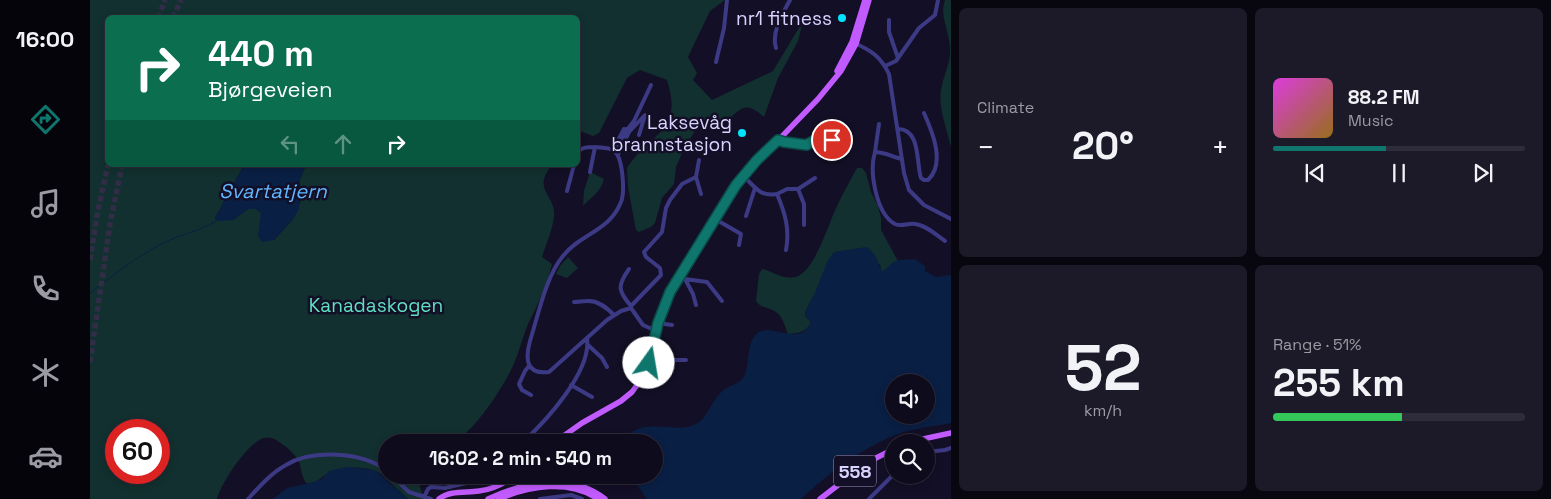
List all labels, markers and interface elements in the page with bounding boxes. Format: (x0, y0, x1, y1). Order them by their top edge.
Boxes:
place label: nr1 fitness (736, 6, 832, 31)
marker: nr1 fitness (836, 12, 848, 24)
text: 16:00 (16, 25, 74, 53)
text: 440 m (208, 32, 314, 76)
icon: right (125, 35, 190, 100)
text: Bjørgeveien (208, 75, 333, 103)
text: 88.2 FM (1348, 85, 1419, 110)
text: Climate (977, 97, 1034, 118)
icon: directions (28, 102, 63, 137)
place label: Laksevåg brannstasjon (611, 110, 732, 157)
text: Music (1348, 110, 1394, 131)
pin (811, 119, 853, 161)
text: 20° (1072, 122, 1134, 170)
icon: arrive (818, 126, 846, 154)
marker: Laksevåg brannstasjon (736, 127, 748, 139)
text: − (977, 129, 994, 165)
text: + (1212, 129, 1229, 165)
icon: left (276, 130, 304, 158)
icon: ahead (329, 130, 357, 158)
icon: right (382, 130, 410, 158)
icon: previous (1301, 159, 1329, 187)
icon: pause (1385, 159, 1413, 187)
icon: next (1469, 159, 1497, 187)
water label: Svartatjern (219, 178, 328, 204)
icon: music (28, 186, 63, 221)
icon: phone (28, 271, 63, 306)
park label: Kanadaskogen (309, 293, 443, 318)
text: 52 (1064, 326, 1142, 409)
text: Range · 51% (1273, 334, 1361, 355)
position arrow (622, 336, 674, 388)
icon: climate (28, 355, 63, 390)
text: 255 km (1273, 359, 1405, 407)
map controls (885, 374, 935, 484)
button: sound (885, 374, 935, 424)
text: km/h (1084, 400, 1122, 421)
speed limit sign: 60 (105, 419, 170, 484)
button: search (885, 434, 935, 484)
icon: car (28, 439, 63, 474)
text: 16:02 · 2 min · 540 m (429, 446, 612, 471)
road number: 558 (834, 456, 876, 486)

